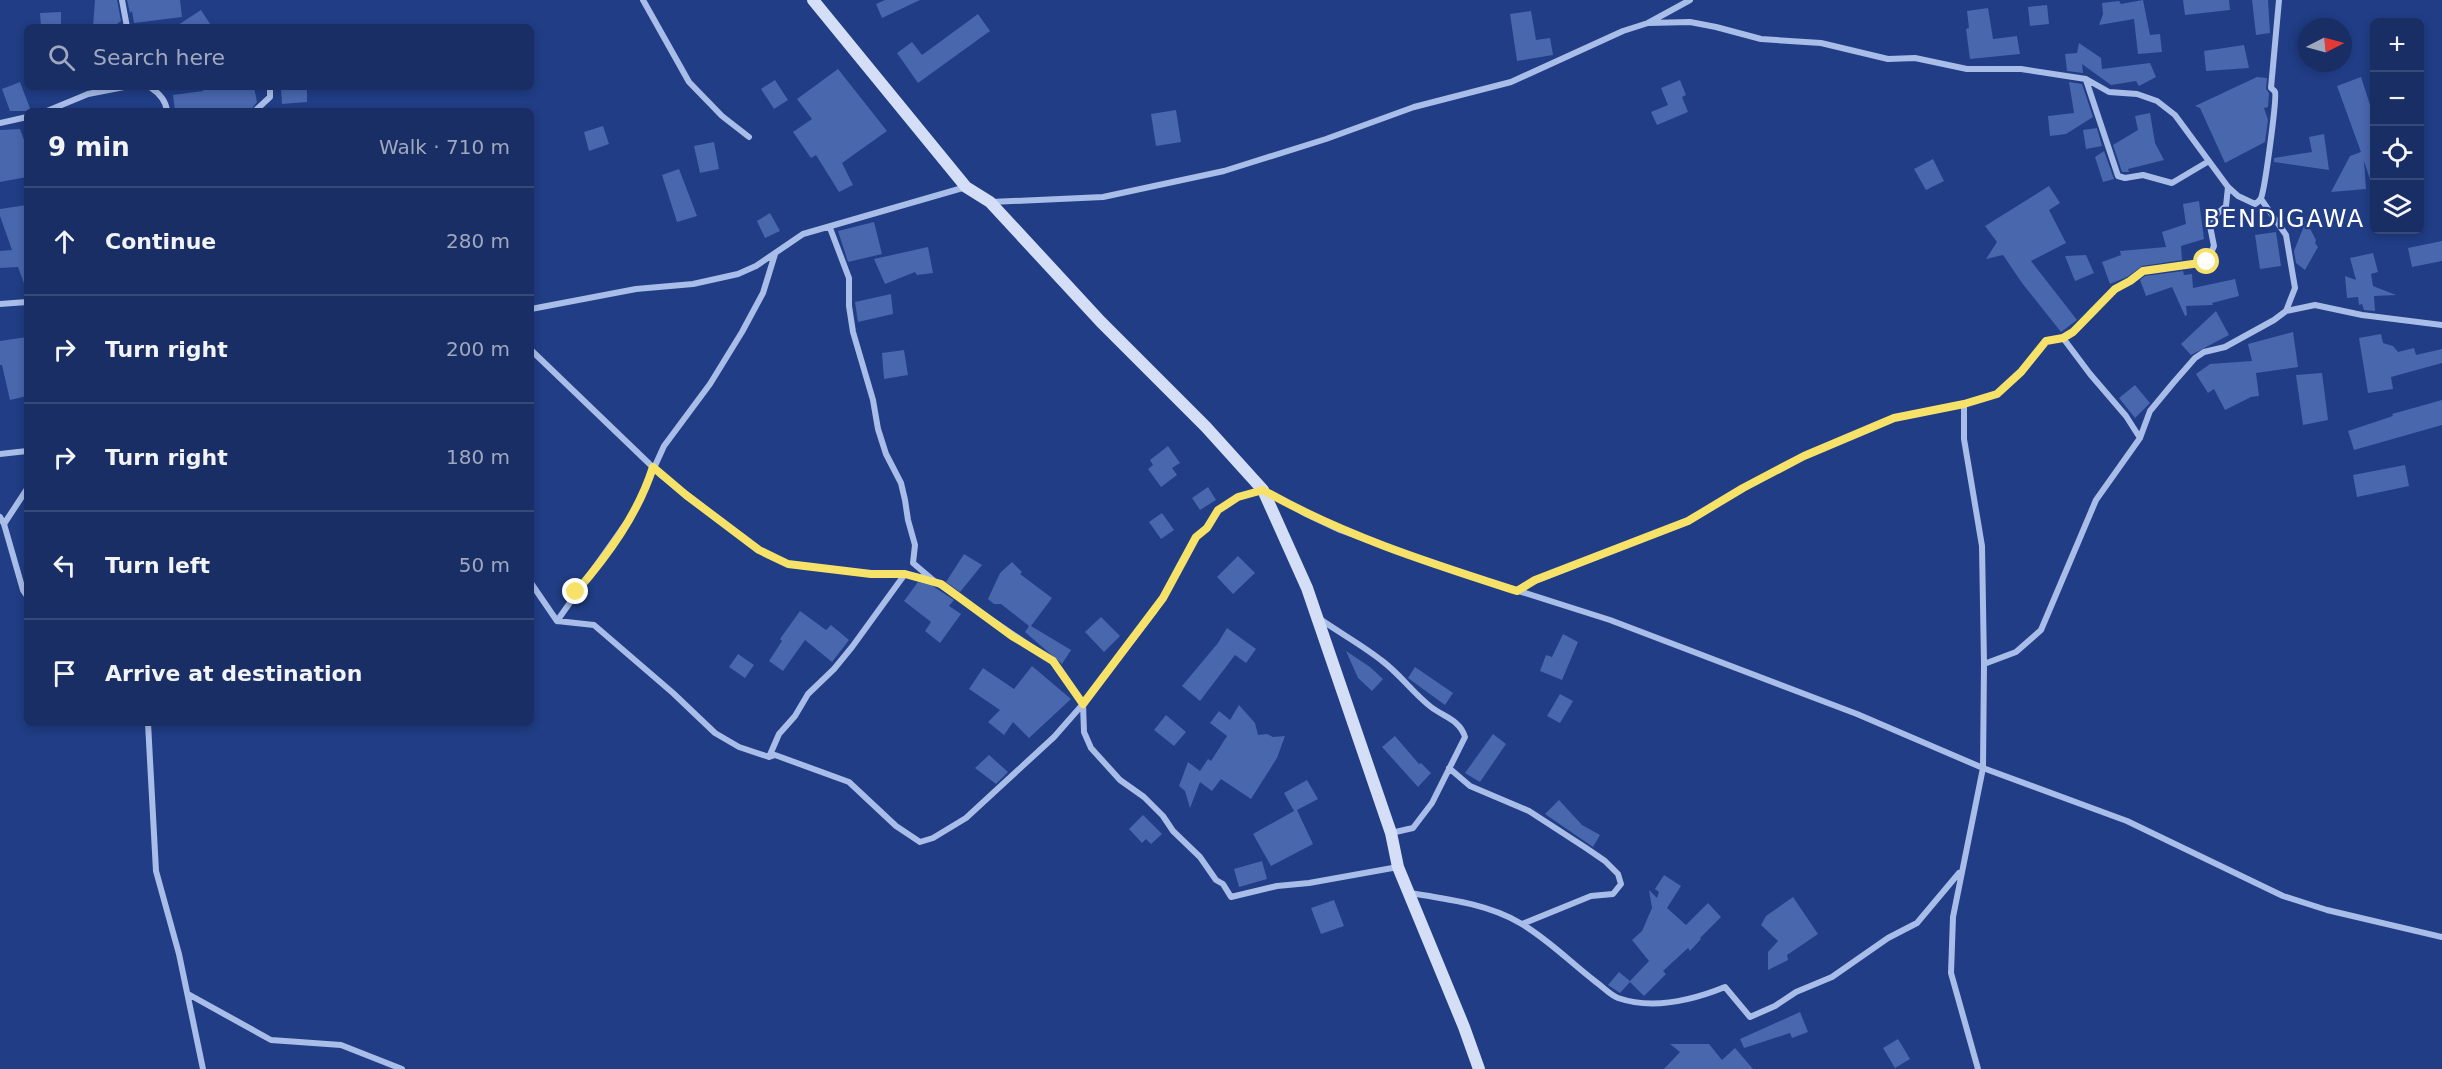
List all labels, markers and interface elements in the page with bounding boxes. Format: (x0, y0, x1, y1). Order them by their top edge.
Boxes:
north arrow (2298, 18, 2352, 72)
map controls (2370, 18, 2424, 234)
button: + (2370, 18, 2424, 72)
search box (24, 24, 534, 90)
icon: search (45, 41, 78, 74)
text: Search here (93, 45, 225, 70)
button: − (2370, 72, 2424, 126)
button: locate (2370, 126, 2424, 180)
text: 9 min (48, 132, 130, 162)
text: Walk · 710 m (379, 135, 510, 159)
button: layers (2370, 180, 2424, 234)
district label: BENDIGAWA (2203, 205, 2365, 233)
icon: ahead (48, 225, 81, 258)
text: Continue (105, 229, 216, 254)
text: 280 m (446, 229, 510, 253)
route start (2193, 248, 2219, 274)
icon: right (48, 333, 81, 366)
text: Turn right (105, 337, 228, 362)
text: 200 m (446, 337, 510, 361)
icon: right (48, 441, 81, 474)
text: Turn right (105, 445, 228, 470)
text: 180 m (446, 445, 510, 469)
icon: left (48, 549, 81, 582)
text: Turn left (105, 553, 210, 578)
text: 50 m (459, 553, 510, 577)
route end (562, 578, 588, 604)
icon: arrive (48, 657, 81, 690)
text: Arrive at destination (105, 661, 362, 686)

